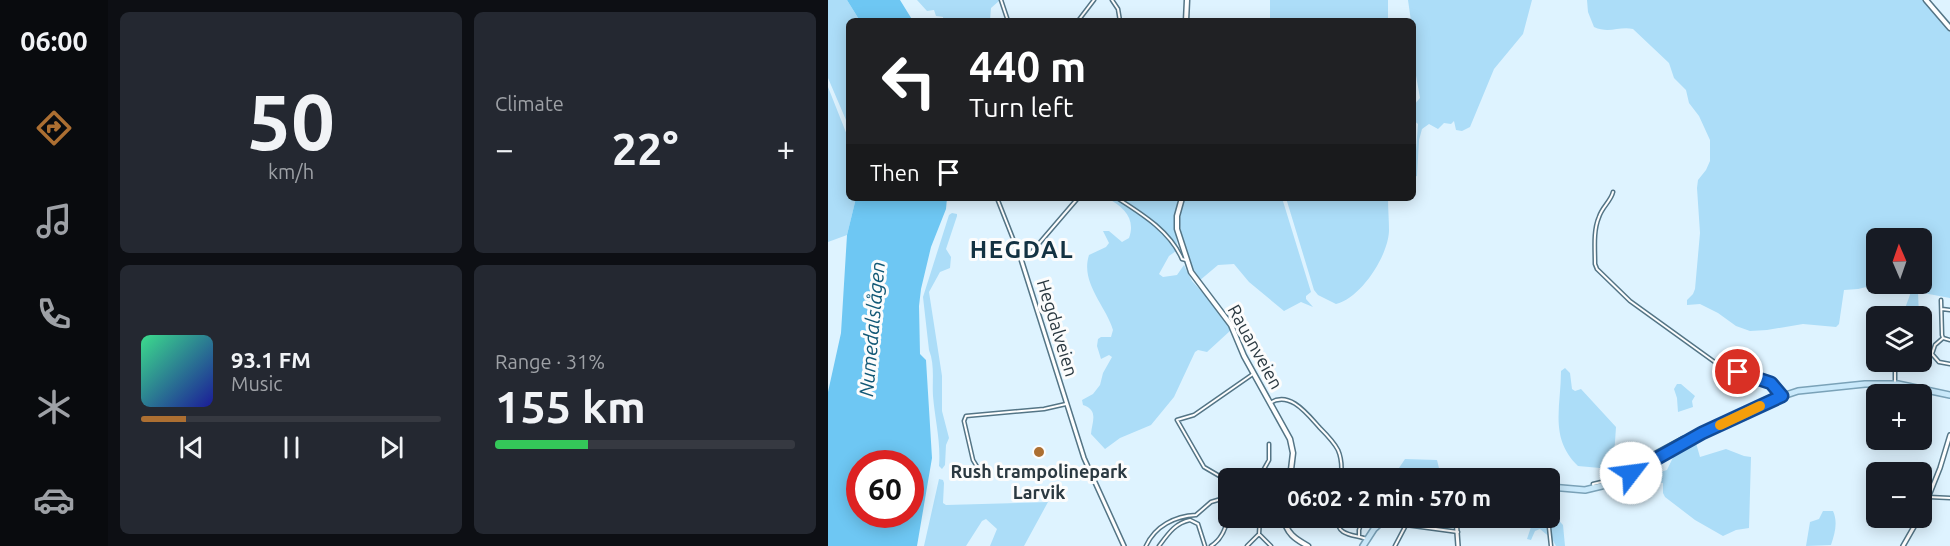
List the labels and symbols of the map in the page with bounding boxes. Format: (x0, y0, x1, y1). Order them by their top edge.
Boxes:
north arrow (1866, 228, 1932, 294)
district label: HEGDAL (970, 236, 1074, 263)
water label: Numedalslågen (854, 260, 889, 397)
street label: Hegdalveien (1034, 277, 1082, 379)
street label: Rauanveien (1224, 301, 1287, 392)
pin (1712, 346, 1763, 397)
position arrow (1599, 441, 1663, 505)
marker: Rush trampolinepark Larvik (1032, 445, 1046, 459)
speed limit sign: 60 (846, 450, 924, 528)
place label: Rush trampolinepark Larvik (951, 461, 1127, 502)

